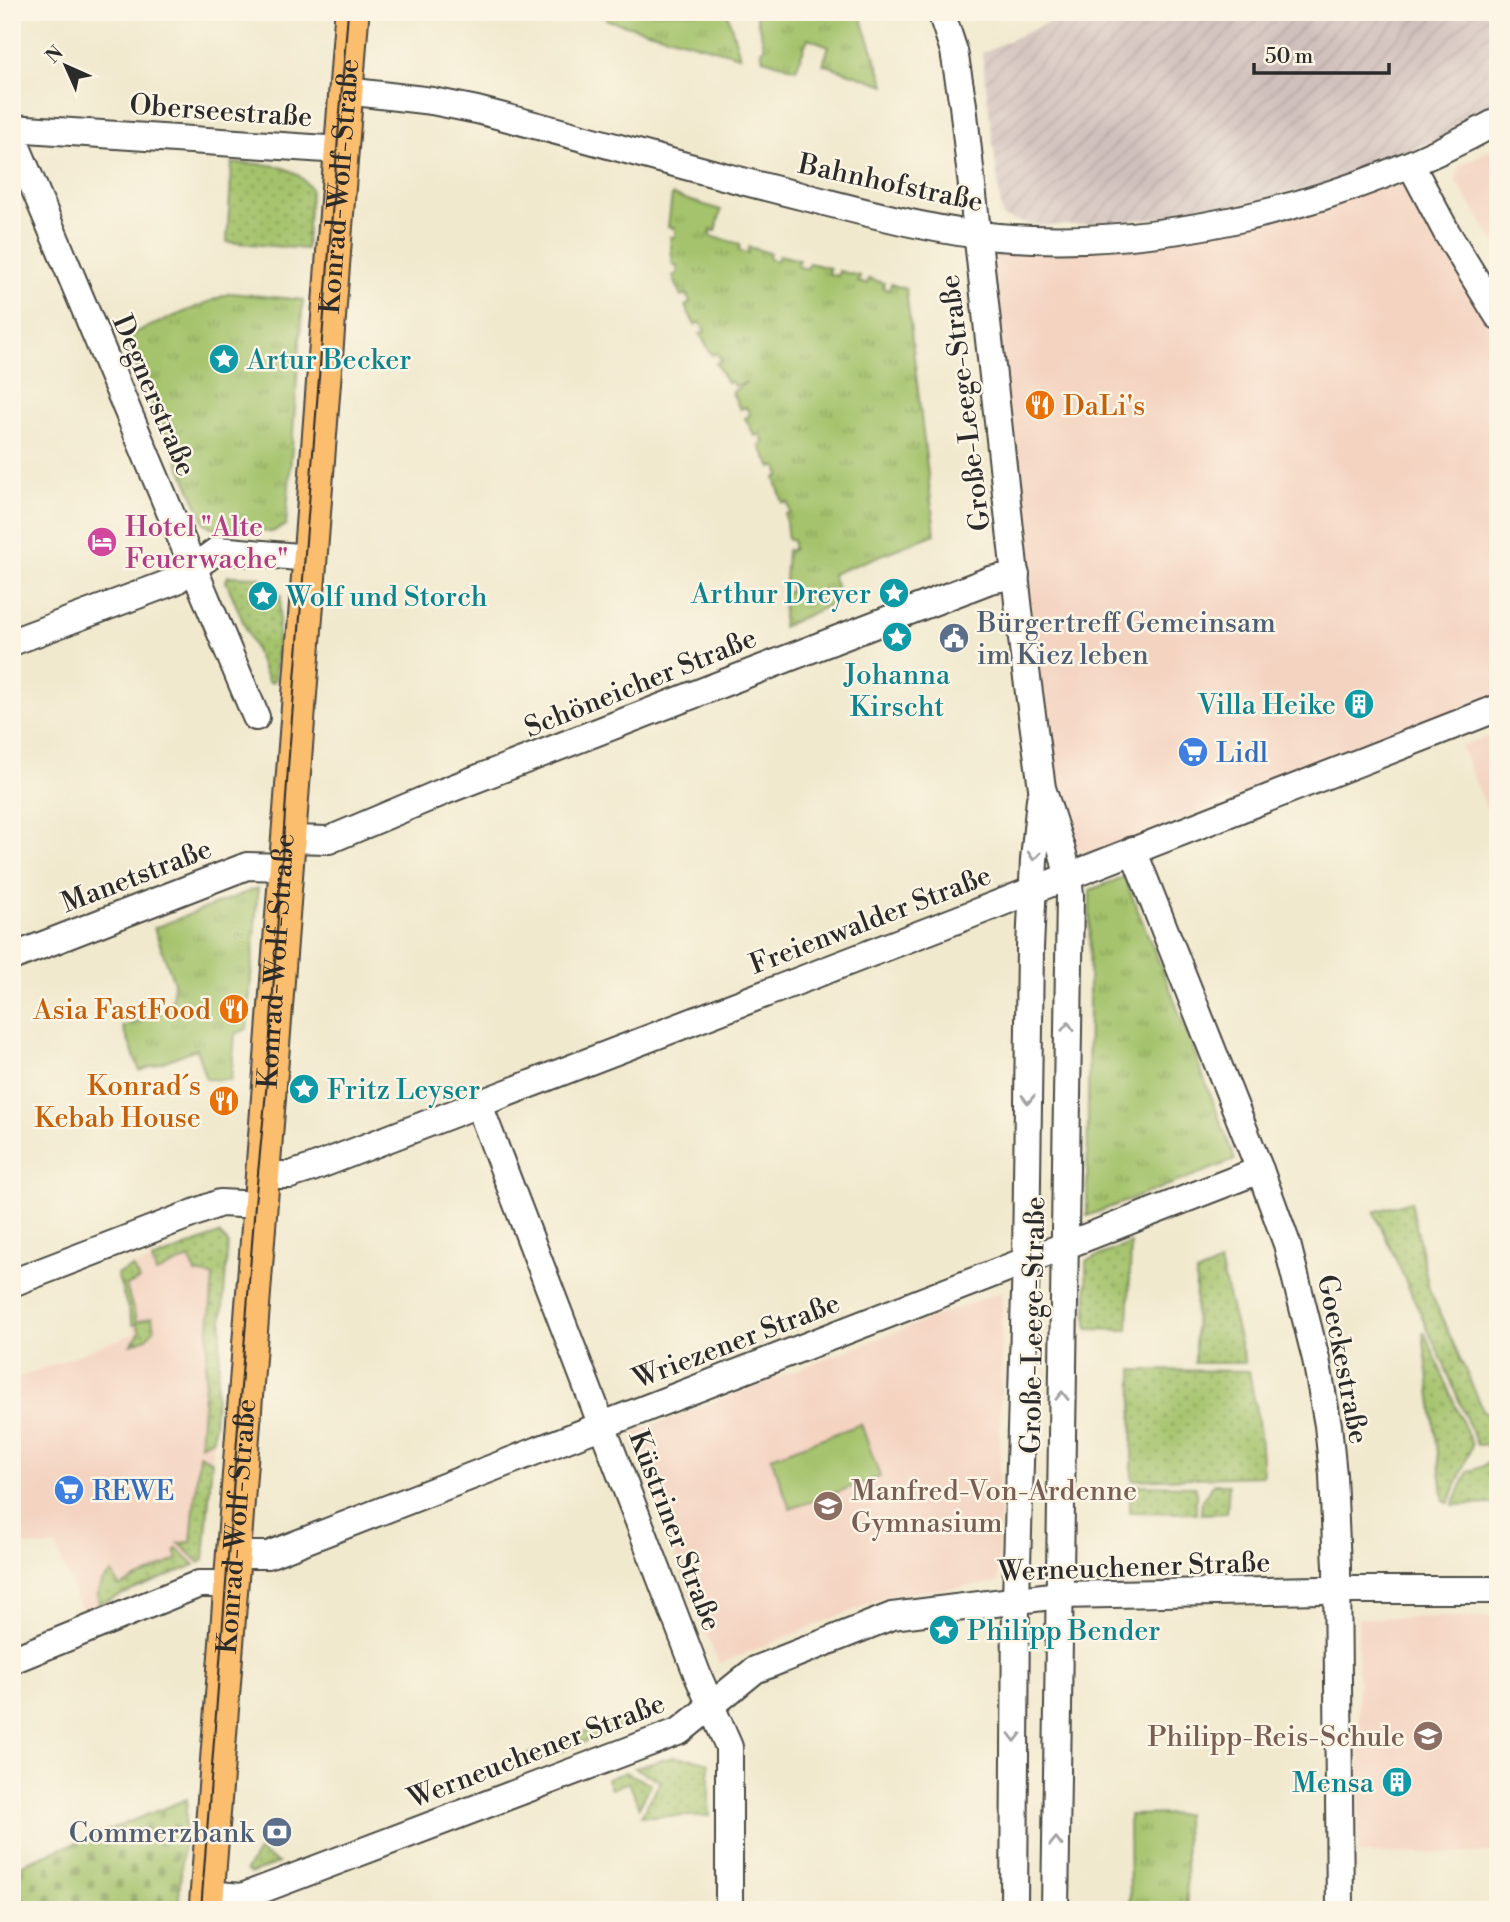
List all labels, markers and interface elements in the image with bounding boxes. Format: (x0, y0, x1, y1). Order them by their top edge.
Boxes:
north arrow (32, 32, 102, 102)
scale bar (1254, 32, 1389, 76)
text: N (41, 41, 68, 68)
text: 50 m (1265, 44, 1313, 70)
street label: Konrad-Wolf-Straße (313, 57, 367, 315)
street label: Oberseestraße (128, 88, 313, 135)
street label: Bahnhofstraße (794, 147, 986, 220)
street label: Große-Leege-Straße (932, 273, 999, 533)
street label: Degnerstraße (104, 310, 203, 481)
place icon: Artur Becker (207, 342, 241, 376)
place label: Artur Becker (246, 343, 411, 378)
restaurant icon: DaLi's (1023, 388, 1057, 422)
place label: DaLi's (1063, 389, 1145, 424)
place label: Hotel "Alte Feuerwache" (125, 510, 288, 577)
hotel icon: Hotel "Alte Feuerwache" (85, 525, 119, 559)
place icon: Arthur Dreyer (877, 576, 911, 610)
place label: Arthur Dreyer (690, 577, 871, 612)
place icon: Wolf und Storch (246, 579, 280, 613)
place label: Wolf und Storch (285, 580, 488, 615)
place label: Bürgertreff Gemeinsam im Kiez leben (976, 606, 1276, 673)
place icon: Johanna Kirscht (880, 620, 914, 654)
street label: Schöneicher Straße (519, 621, 762, 746)
public building icon: Bürgertreff Gemeinsam im Kiez leben (937, 621, 971, 655)
place label: Johanna Kirscht (843, 658, 951, 725)
building icon: Villa Heike (1342, 687, 1376, 721)
place label: Villa Heike (1196, 688, 1336, 723)
supermarket icon: Lidl (1176, 735, 1210, 769)
place label: Lidl (1216, 736, 1268, 771)
street label: Manetstraße (56, 832, 217, 921)
street label: Konrad-Wolf-Straße (251, 832, 303, 1090)
one-way arrow (1027, 851, 1042, 862)
street label: Freienwalder Straße (745, 858, 996, 983)
restaurant icon: Asia FastFood (217, 992, 251, 1026)
place label: Asia FastFood (32, 993, 211, 1028)
one-way arrow (1060, 1021, 1076, 1032)
place label: Konrad´s Kebab House (34, 1069, 201, 1136)
place icon: Fritz Leyser (287, 1072, 321, 1106)
place label: Fritz Leyser (327, 1073, 480, 1108)
restaurant icon: Konrad´s Kebab House (207, 1084, 241, 1118)
one-way arrow (1020, 1094, 1036, 1104)
street label: Große-Leege-Straße (1014, 1196, 1053, 1454)
street label: Goeckestraße (1309, 1272, 1376, 1447)
street label: Wriezener Straße (627, 1286, 845, 1397)
one-way arrow (1054, 1390, 1070, 1400)
street label: Konrad-Wolf-Straße (210, 1397, 264, 1655)
street label: Küstriner Straße (620, 1425, 729, 1636)
supermarket icon: REWE (52, 1473, 86, 1507)
place label: REWE (92, 1474, 175, 1509)
place label: Manfred-Von-Ardenne Gymnasium (851, 1474, 1137, 1541)
school or university icon: Manfred-Von-Ardenne Gymnasium (811, 1489, 845, 1523)
street label: Werneuchener Straße (996, 1545, 1271, 1590)
place icon: Philipp Bender (927, 1613, 961, 1647)
place label: Philipp Bender (967, 1614, 1160, 1649)
street label: Werneuchener Straße (402, 1686, 670, 1817)
school or university icon: Philipp-Reis-Schule (1411, 1719, 1445, 1753)
place label: Philipp-Reis-Schule (1147, 1720, 1405, 1755)
one-way arrow (1007, 1732, 1023, 1743)
building icon: Mensa (1380, 1765, 1414, 1799)
place label: Mensa (1292, 1766, 1375, 1801)
bank icon: Commerzbank (260, 1815, 294, 1849)
place label: Commerzbank (69, 1816, 255, 1851)
one-way arrow (1048, 1836, 1063, 1847)

